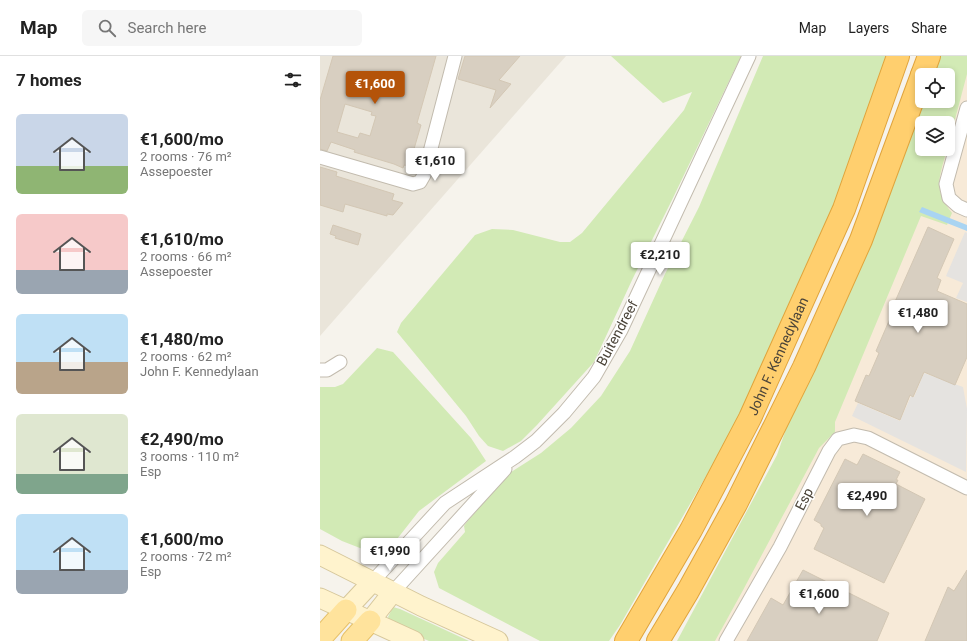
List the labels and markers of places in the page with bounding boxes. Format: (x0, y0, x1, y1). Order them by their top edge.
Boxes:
pin: €1,600 (342, 71, 408, 105)
pin: €1,610 (402, 148, 468, 182)
pin: €2,210 (627, 242, 693, 276)
pin: €1,480 (885, 300, 951, 334)
pin: €2,490 (834, 483, 900, 517)
pin: €1,990 (357, 538, 423, 572)
pin: €1,600 (786, 581, 852, 615)

